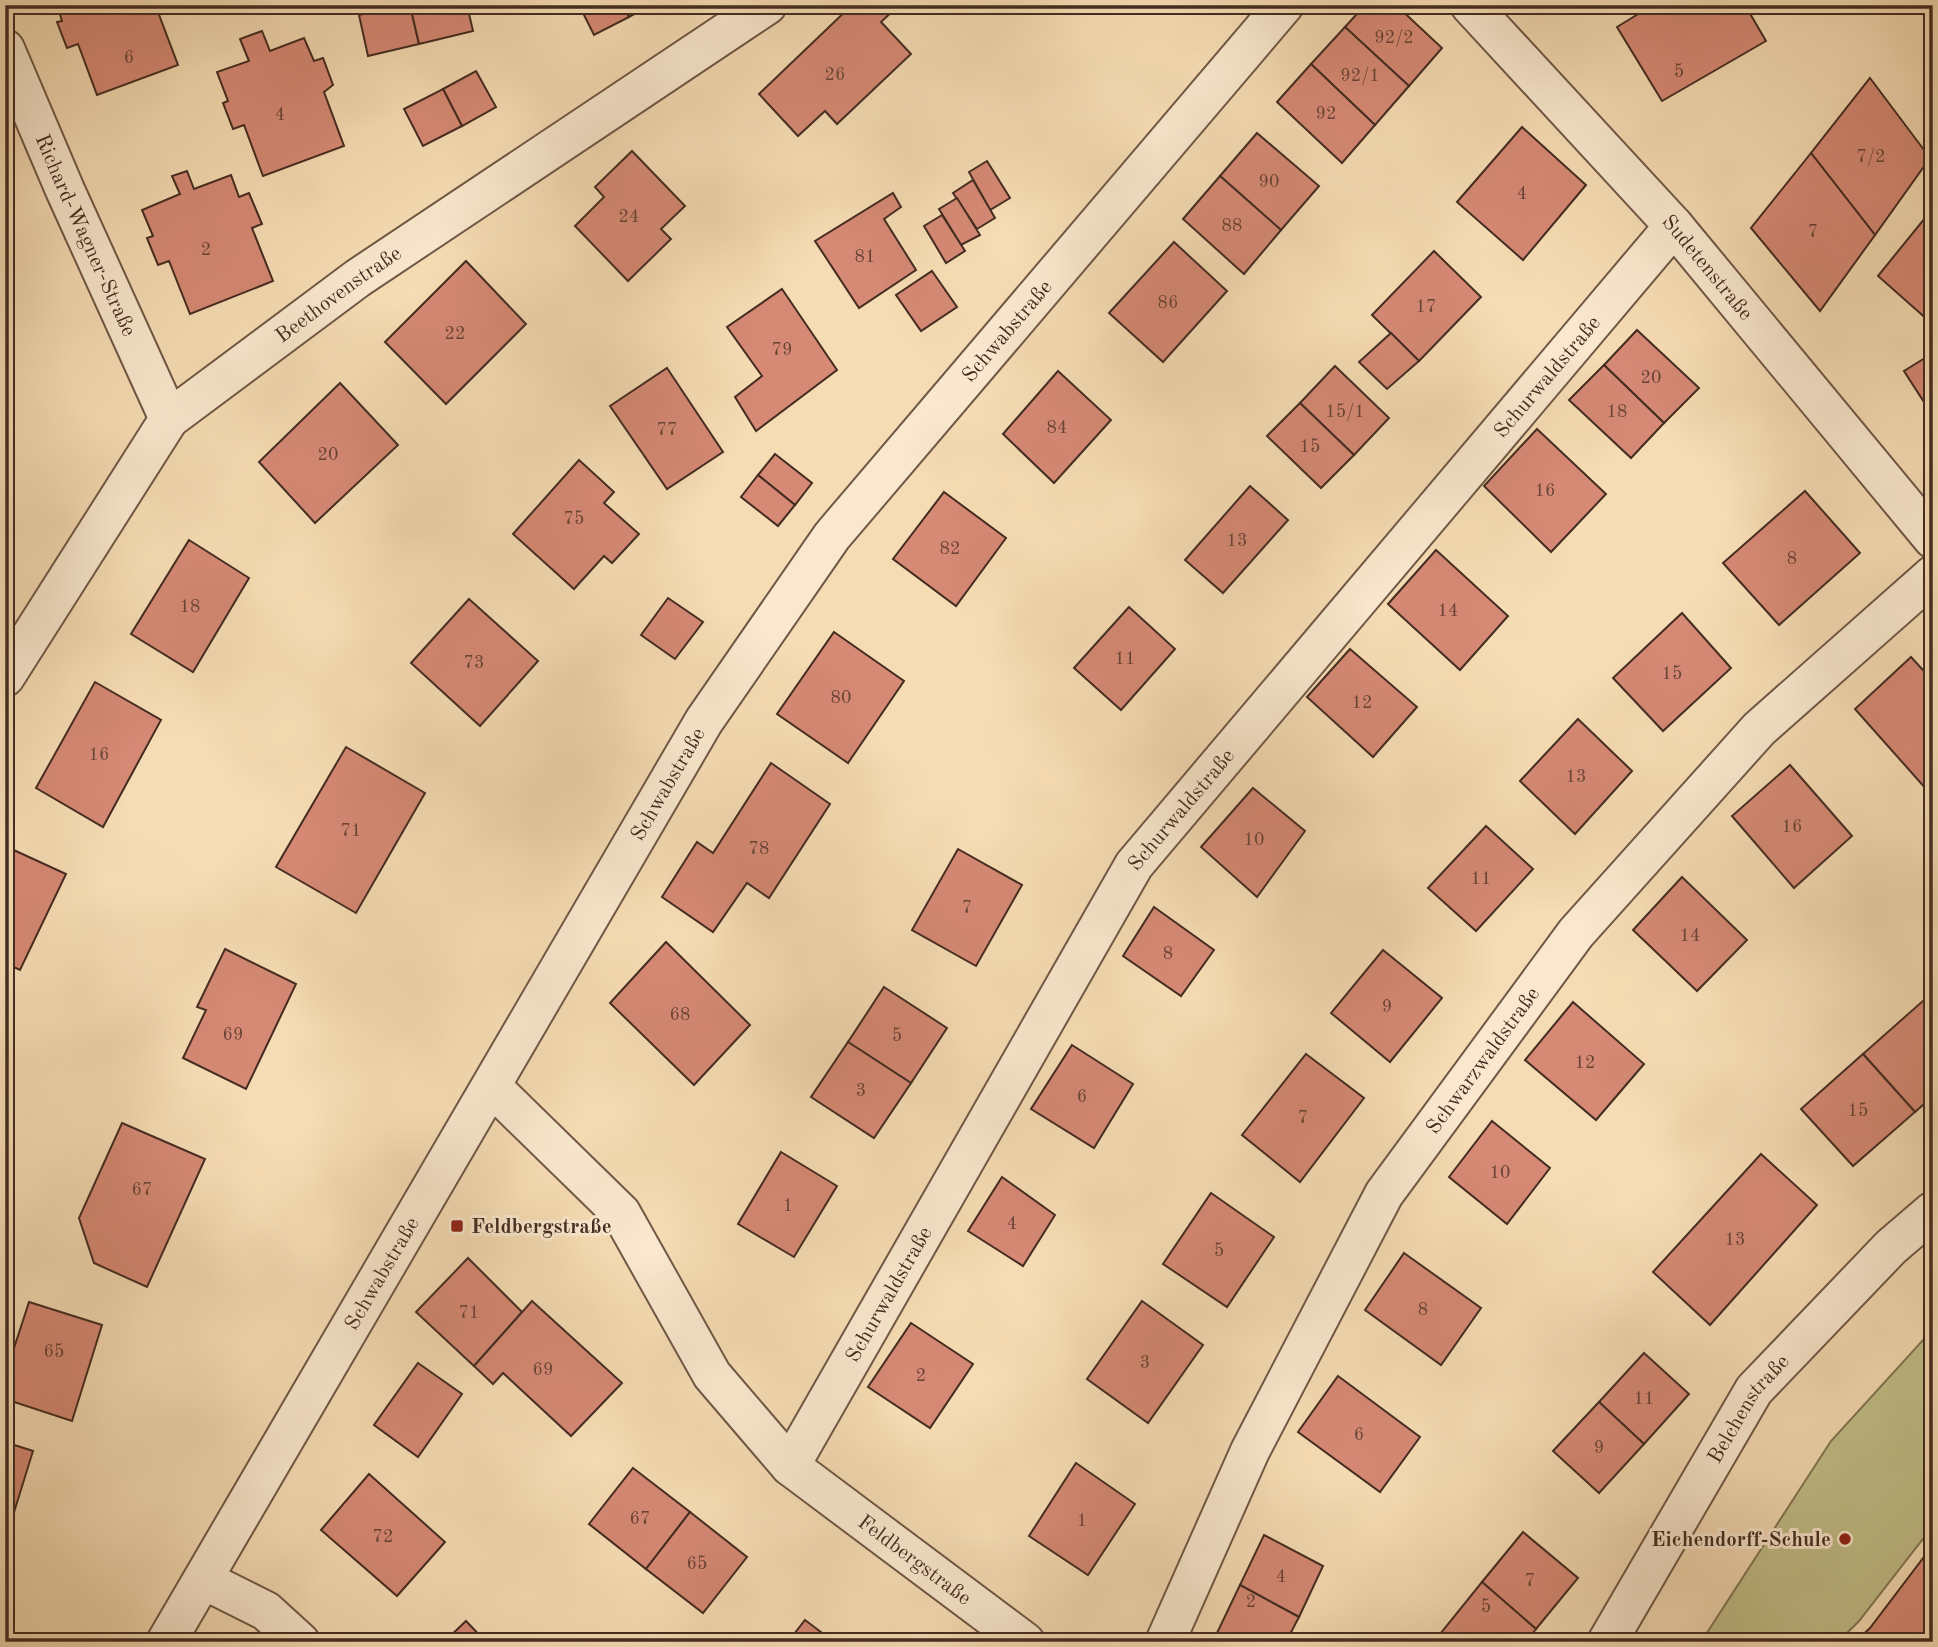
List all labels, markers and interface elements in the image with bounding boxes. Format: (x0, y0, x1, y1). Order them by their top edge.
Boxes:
house number: 92/2 (1374, 29, 1414, 47)
house number: 6 (124, 49, 134, 67)
house number: 5 (1674, 63, 1684, 81)
house number: 26 (825, 66, 845, 84)
house number: 92/1 (1340, 67, 1380, 85)
house number: 92 (1316, 105, 1336, 123)
house number: 4 (275, 106, 285, 124)
street label: Richard-Wagner-Straße (31, 131, 139, 340)
house number: 7/2 (1857, 148, 1885, 166)
house number: 90 (1259, 173, 1279, 191)
house number: 4 (1517, 185, 1527, 203)
house number: 24 (619, 208, 639, 226)
street label: Sudetenstraße (1657, 211, 1756, 325)
house number: 88 (1222, 217, 1242, 235)
house number: 7 (1808, 223, 1818, 241)
house number: 2 (201, 241, 211, 259)
street label: Beethovenstraße (272, 243, 406, 348)
house number: 81 (855, 248, 875, 266)
street label: Schwabstraße (959, 277, 1057, 387)
house number: 86 (1158, 294, 1178, 312)
house number: 17 (1416, 298, 1436, 316)
street label: Schurwaldstraße (1491, 313, 1605, 442)
house number: 22 (445, 325, 465, 343)
house number: 79 (772, 341, 792, 359)
house number: 20 (1641, 369, 1661, 387)
house number: 15/1 (1325, 403, 1365, 421)
house number: 18 (1607, 403, 1627, 421)
house number: 84 (1047, 419, 1067, 437)
house number: 77 (657, 421, 677, 439)
house number: 15 (1300, 438, 1320, 456)
house number: 20 (318, 446, 338, 464)
house number: 16 (1535, 482, 1555, 500)
house number: 75 (564, 510, 584, 528)
house number: 13 (1227, 532, 1247, 550)
house number: 82 (940, 540, 960, 558)
house number: 8 (1787, 550, 1797, 568)
house number: 18 (180, 598, 200, 616)
house number: 14 (1438, 602, 1458, 620)
house number: 11 (1115, 650, 1135, 668)
house number: 73 (464, 654, 484, 672)
house number: 15 (1662, 665, 1682, 683)
house number: 80 (831, 689, 851, 707)
house number: 12 (1352, 694, 1372, 712)
street label: Schwabstraße (628, 725, 710, 844)
house number: 16 (89, 746, 109, 764)
street label: Schurwaldstraße (1125, 746, 1239, 876)
house number: 13 (1566, 768, 1586, 786)
house number: 16 (1782, 818, 1802, 836)
house number: 71 (341, 822, 361, 840)
house number: 10 (1244, 831, 1264, 849)
house number: 78 (749, 840, 769, 858)
house number: 11 (1471, 870, 1491, 888)
house number: 7 (962, 899, 972, 917)
house number: 14 (1680, 927, 1700, 945)
house number: 8 (1163, 945, 1173, 963)
street label: Schwarzwaldstraße (1423, 984, 1544, 1138)
house number: 9 (1382, 998, 1392, 1016)
house number: 68 (670, 1006, 690, 1024)
house number: 69 (223, 1026, 243, 1044)
house number: 5 (892, 1027, 902, 1045)
house number: 12 (1575, 1054, 1595, 1072)
house number: 3 (856, 1082, 866, 1100)
house number: 6 (1077, 1088, 1087, 1106)
house number: 15 (1848, 1102, 1868, 1120)
house number: 7 (1298, 1109, 1308, 1127)
house number: 10 (1490, 1164, 1510, 1182)
house number: 67 (132, 1181, 152, 1199)
house number: 1 (783, 1197, 793, 1215)
street label: Schwabstraße (342, 1214, 424, 1334)
house number: 4 (1007, 1215, 1017, 1233)
place label: Feldbergstraße (471, 1217, 612, 1238)
marker: Feldbergstraße (449, 1218, 465, 1234)
street label: Schurwaldstraße (843, 1224, 937, 1366)
house number: 13 (1725, 1231, 1745, 1249)
house number: 5 (1214, 1242, 1224, 1260)
house number: 8 (1418, 1301, 1428, 1319)
house number: 71 (459, 1304, 479, 1322)
house number: 65 (44, 1343, 64, 1361)
street label: Belchenstraße (1705, 1351, 1794, 1467)
house number: 3 (1140, 1354, 1150, 1372)
house number: 69 (533, 1361, 553, 1379)
house number: 2 (916, 1367, 926, 1385)
house number: 11 (1634, 1390, 1654, 1408)
house number: 6 (1354, 1426, 1364, 1444)
house number: 9 (1594, 1439, 1604, 1457)
house number: 67 (630, 1510, 650, 1528)
street label: Feldbergstraße (853, 1512, 975, 1610)
house number: 1 (1077, 1512, 1087, 1530)
house number: 72 (373, 1528, 393, 1546)
place label: Eichendorff-Schule (1651, 1530, 1831, 1551)
marker: Eichendorff-Schule (1837, 1531, 1853, 1547)
house number: 65 (687, 1555, 707, 1573)
house number: 4 (1276, 1568, 1286, 1586)
house number: 7 (1525, 1572, 1535, 1590)
house number: 2 (1246, 1593, 1256, 1611)
house number: 5 (1481, 1598, 1491, 1616)

